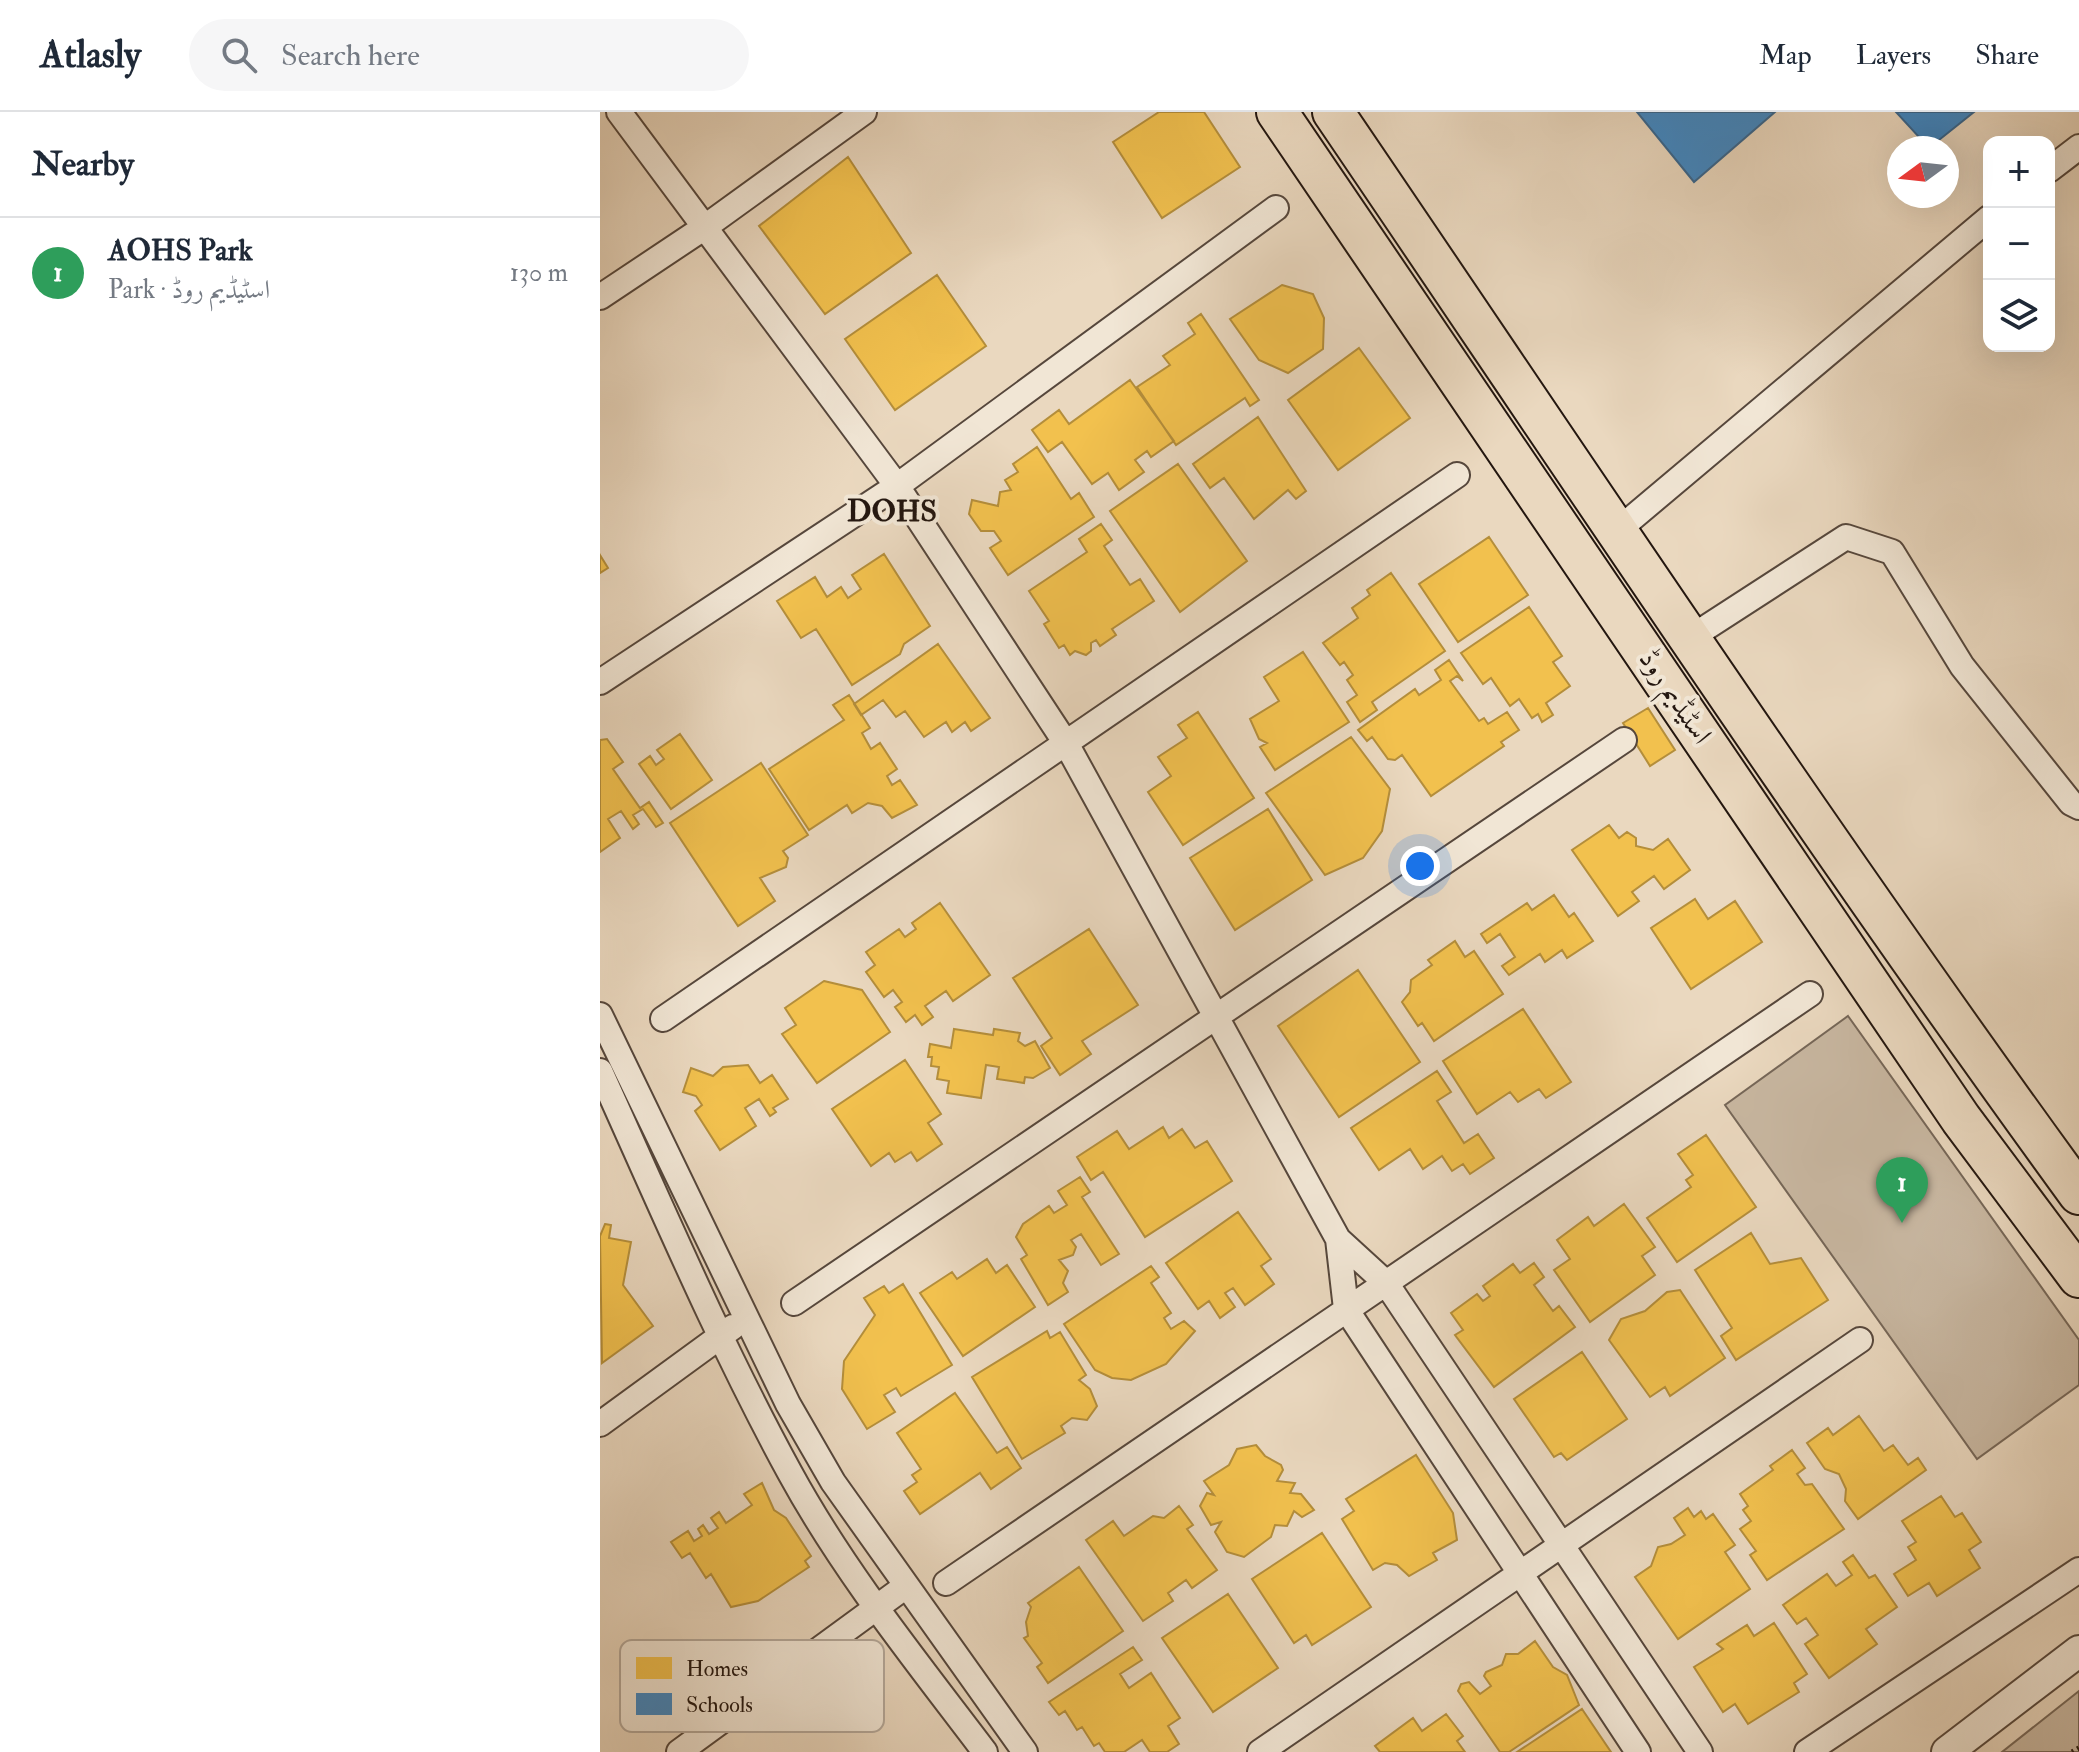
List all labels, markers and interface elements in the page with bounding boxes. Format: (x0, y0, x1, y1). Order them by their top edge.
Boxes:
search box (189, 19, 749, 91)
text: Atlasly (40, 31, 141, 79)
icon: search (217, 33, 261, 77)
text: Search here (281, 37, 420, 74)
text: Map (1759, 38, 1812, 73)
text: Layers (1856, 38, 1931, 73)
text: Share (1975, 38, 2039, 73)
north arrow (1887, 136, 1959, 208)
map controls (1983, 136, 2055, 352)
button: + (1983, 136, 2055, 208)
text: Nearby (32, 143, 134, 186)
button: − (1983, 208, 2055, 280)
text: AOHS Park (108, 232, 253, 269)
text: 1 (53, 257, 63, 289)
text: 130 m (510, 257, 568, 289)
text: Park · اسٹیڈیم روڈ (108, 274, 270, 306)
button: layers (1983, 280, 2055, 352)
district label: DOHS (847, 493, 937, 530)
street label: اسٹیڈیم روڈ (1626, 643, 1719, 754)
your location (1400, 846, 1440, 886)
pin: 1 (1876, 1157, 1928, 1223)
legend (620, 1640, 884, 1732)
text: Homes (686, 1655, 748, 1683)
text: Schools (686, 1691, 753, 1719)

